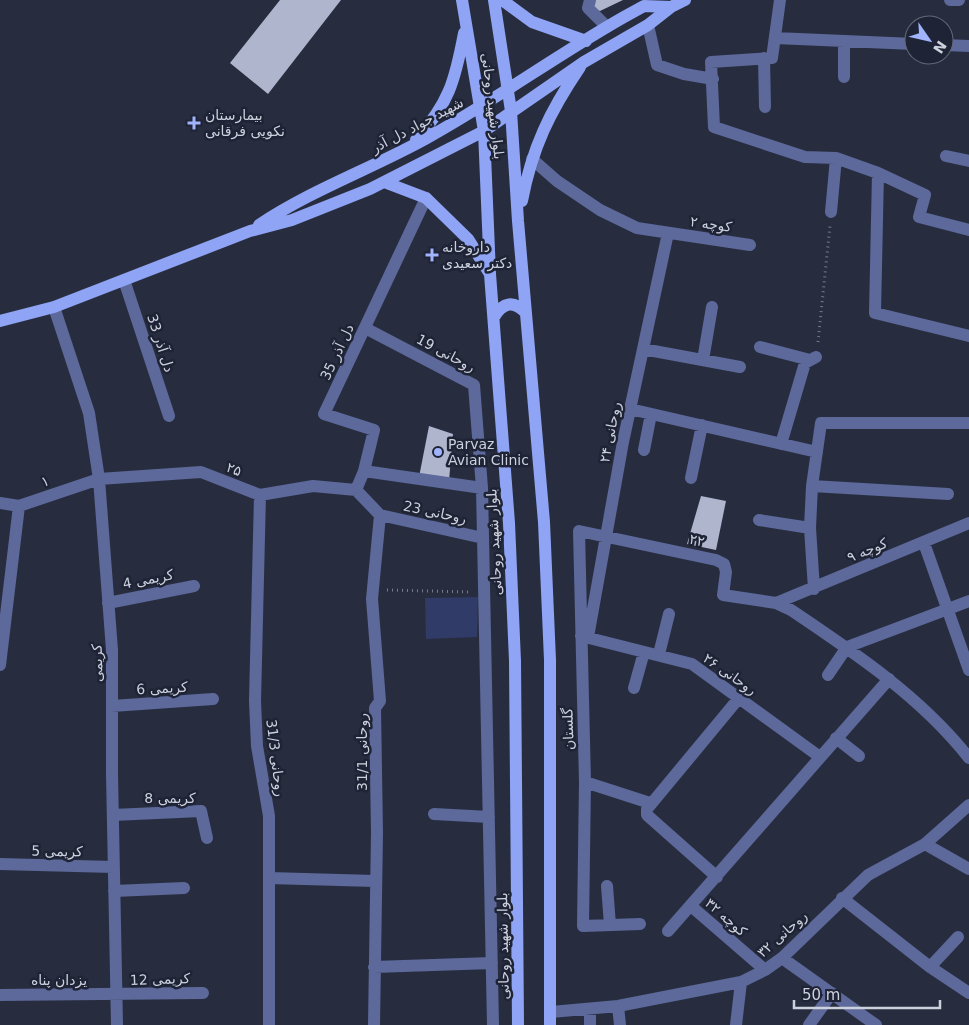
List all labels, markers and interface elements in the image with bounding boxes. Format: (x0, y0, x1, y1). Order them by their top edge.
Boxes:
north arrow (904, 15, 954, 65)
text: N (930, 38, 950, 57)
street label: بلوار شهید روحانی (478, 52, 507, 160)
street label: شهید جواد دل آذر (367, 94, 466, 157)
place label: بیمارستان نکویی فرقانی (205, 107, 285, 140)
marker: بیمارستان نکویی فرقانی (187, 116, 201, 130)
street label: کوچه ۲ (689, 213, 733, 236)
place label: داروخانه دکتر سعیدی (442, 239, 512, 272)
marker: داروخانه دکتر سعیدی (426, 249, 438, 261)
street label: دل آذر 33 (143, 312, 178, 374)
street label: دل آذر 35 (317, 321, 358, 383)
street label: روحانی 19 (413, 331, 478, 376)
street label: روحانی ۲۴ (596, 400, 625, 464)
place label: Parvaz Avian Clinic (448, 436, 529, 468)
marker: Parvaz Avian Clinic (432, 446, 444, 458)
street label: ۲۵ (224, 459, 244, 479)
street label: ۱ (39, 472, 51, 490)
street label: بلوار شهید روحانی (483, 488, 506, 596)
street label: روحانی 23 (402, 497, 468, 527)
street label: ۲۲ (688, 531, 706, 549)
street label: کوچه ۹ (845, 535, 890, 566)
street label: کریمی 4 (121, 566, 175, 593)
street label: کریمی (89, 643, 106, 682)
street label: روحانی ۲۶ (700, 650, 760, 699)
street label: کریمی 6 (136, 679, 188, 698)
street label: گلستان (559, 707, 577, 751)
street label: روحانی 31/1 (354, 713, 371, 791)
street label: روحانی 31/3 (262, 718, 289, 798)
street label: کریمی 8 (144, 790, 196, 807)
street label: کریمی 5 (31, 843, 83, 860)
street label: بلوار شهید روحانی (494, 892, 513, 1000)
street label: کوچه ۳۲ (701, 895, 750, 940)
street label: روحانی ۳۲ (754, 907, 811, 961)
street label: کریمی 12 (130, 970, 191, 989)
street label: یزدان پناه (31, 972, 87, 989)
scale bar (794, 978, 940, 1010)
text: 50 m (802, 986, 840, 1004)

